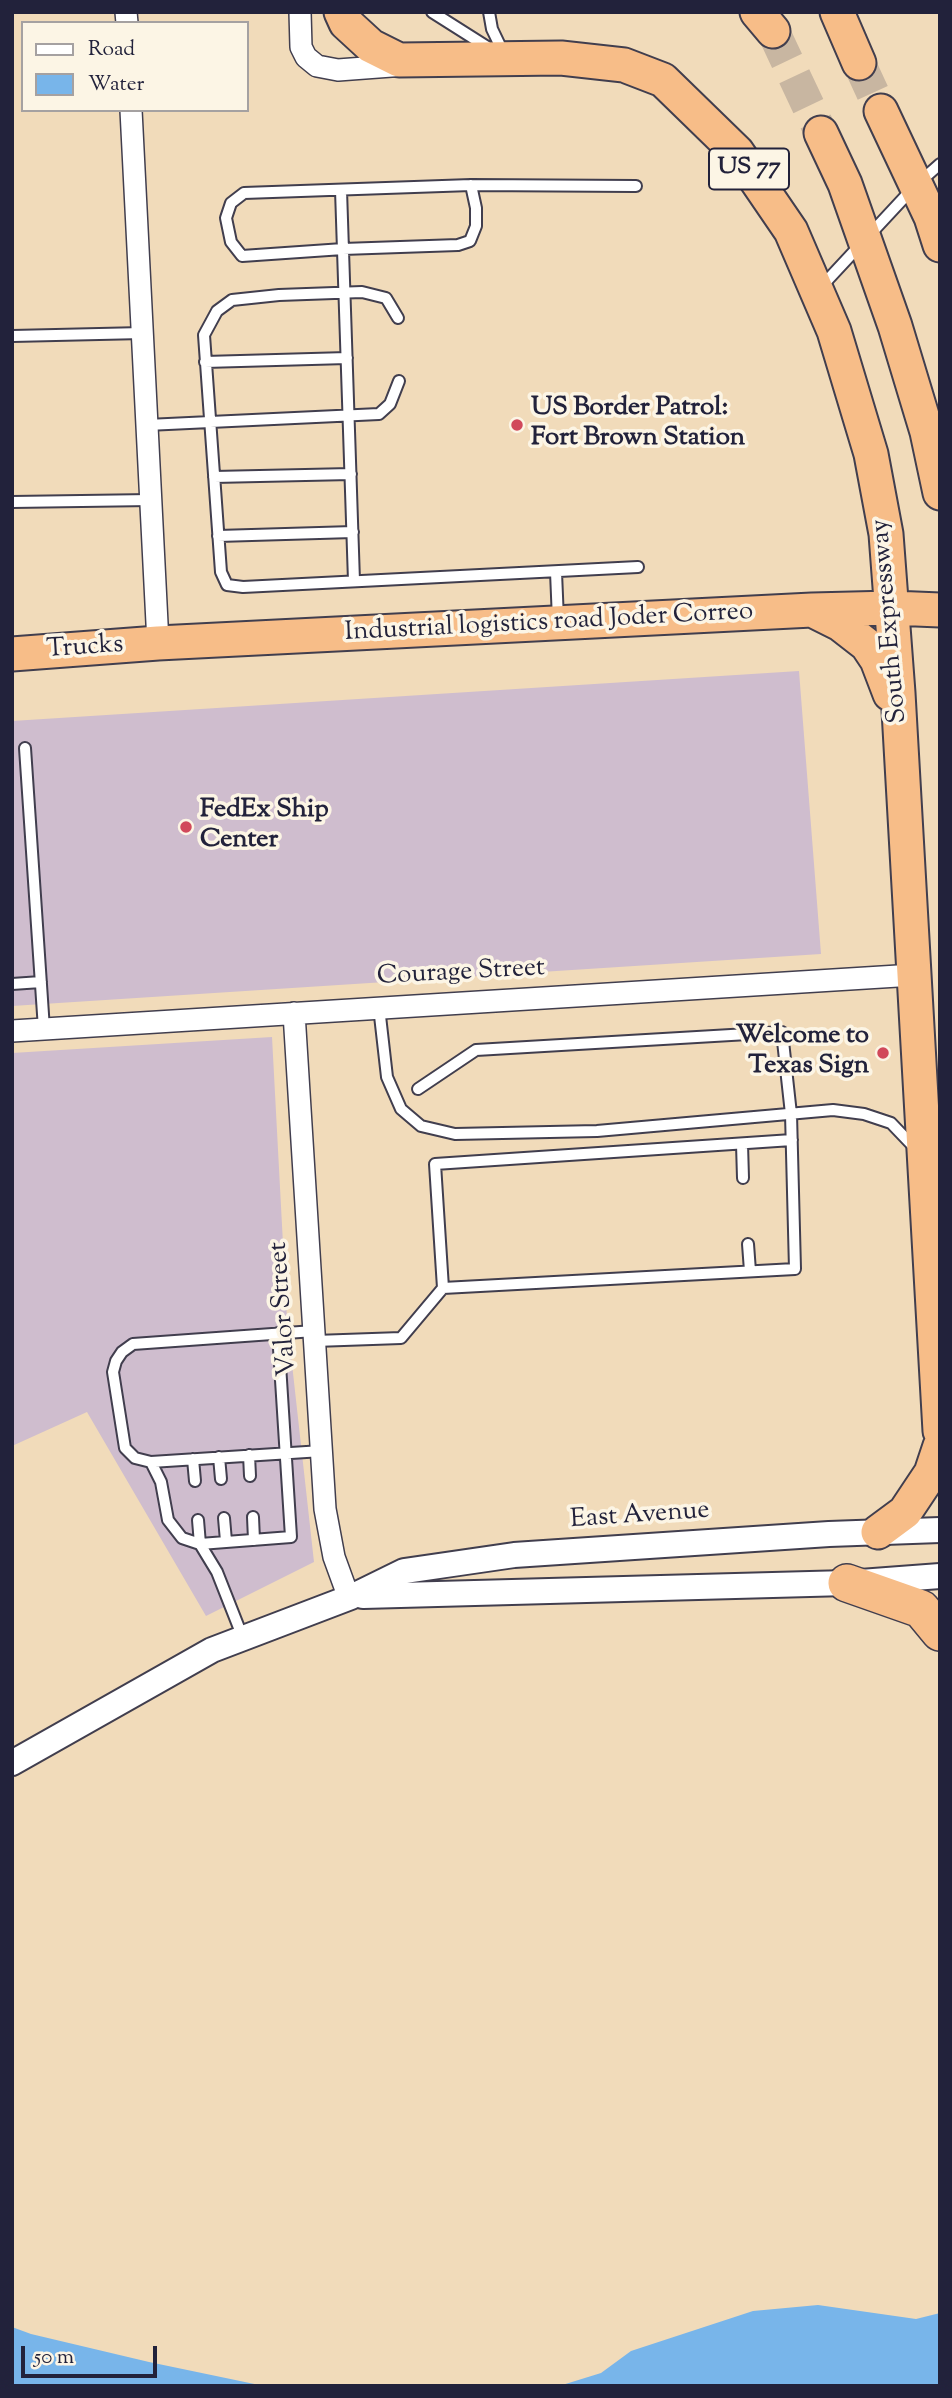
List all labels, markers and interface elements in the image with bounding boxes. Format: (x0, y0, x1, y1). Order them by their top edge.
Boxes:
legend (21, 21, 248, 112)
text: Road (88, 35, 135, 65)
text: Water (88, 70, 144, 100)
road number: US 77 (709, 148, 789, 190)
place label: US Border Patrol: Fort Brown Station (531, 394, 745, 456)
marker: US Border Patrol: Fort Brown Station (509, 417, 525, 433)
street label: South Expressway (867, 518, 915, 724)
street label: Industrial logistics road Joder Correo (344, 598, 754, 650)
street label: Trucks (46, 631, 124, 667)
place label: FedEx Ship Center (200, 796, 329, 858)
marker: FedEx Ship Center (178, 819, 194, 835)
street label: Courage Street (376, 954, 546, 994)
place label: Welcome to Texas Sign (736, 1022, 869, 1084)
marker: Welcome to Texas Sign (875, 1045, 891, 1061)
street label: Valor Street (265, 1241, 305, 1377)
street label: East Avenue (569, 1497, 711, 1537)
scale bar (24, 2332, 161, 2376)
text: 50 m (34, 2343, 74, 2373)

